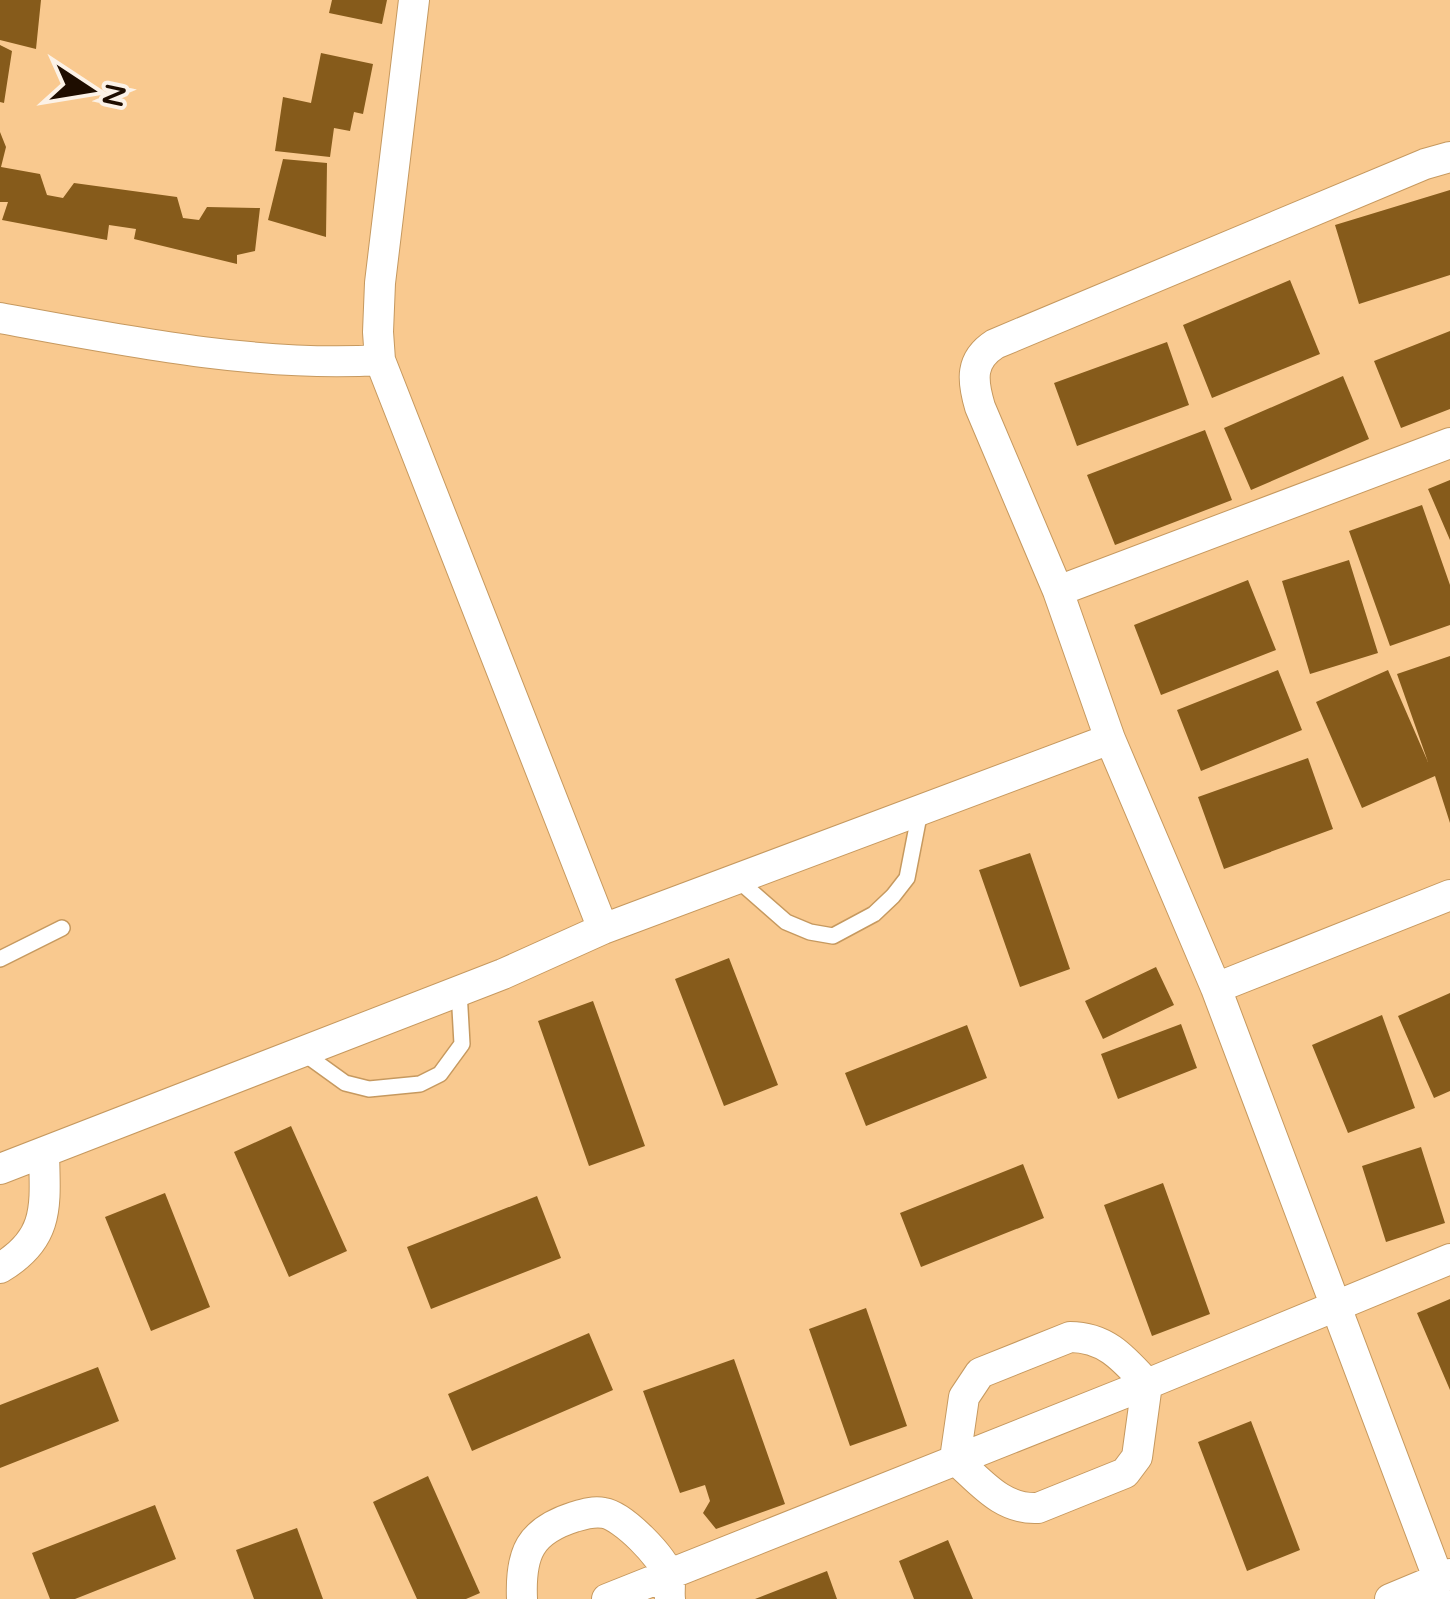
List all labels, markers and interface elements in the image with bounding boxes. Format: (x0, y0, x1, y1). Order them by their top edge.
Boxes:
north arrow (40, 40, 140, 140)
text: N (95, 80, 132, 110)

